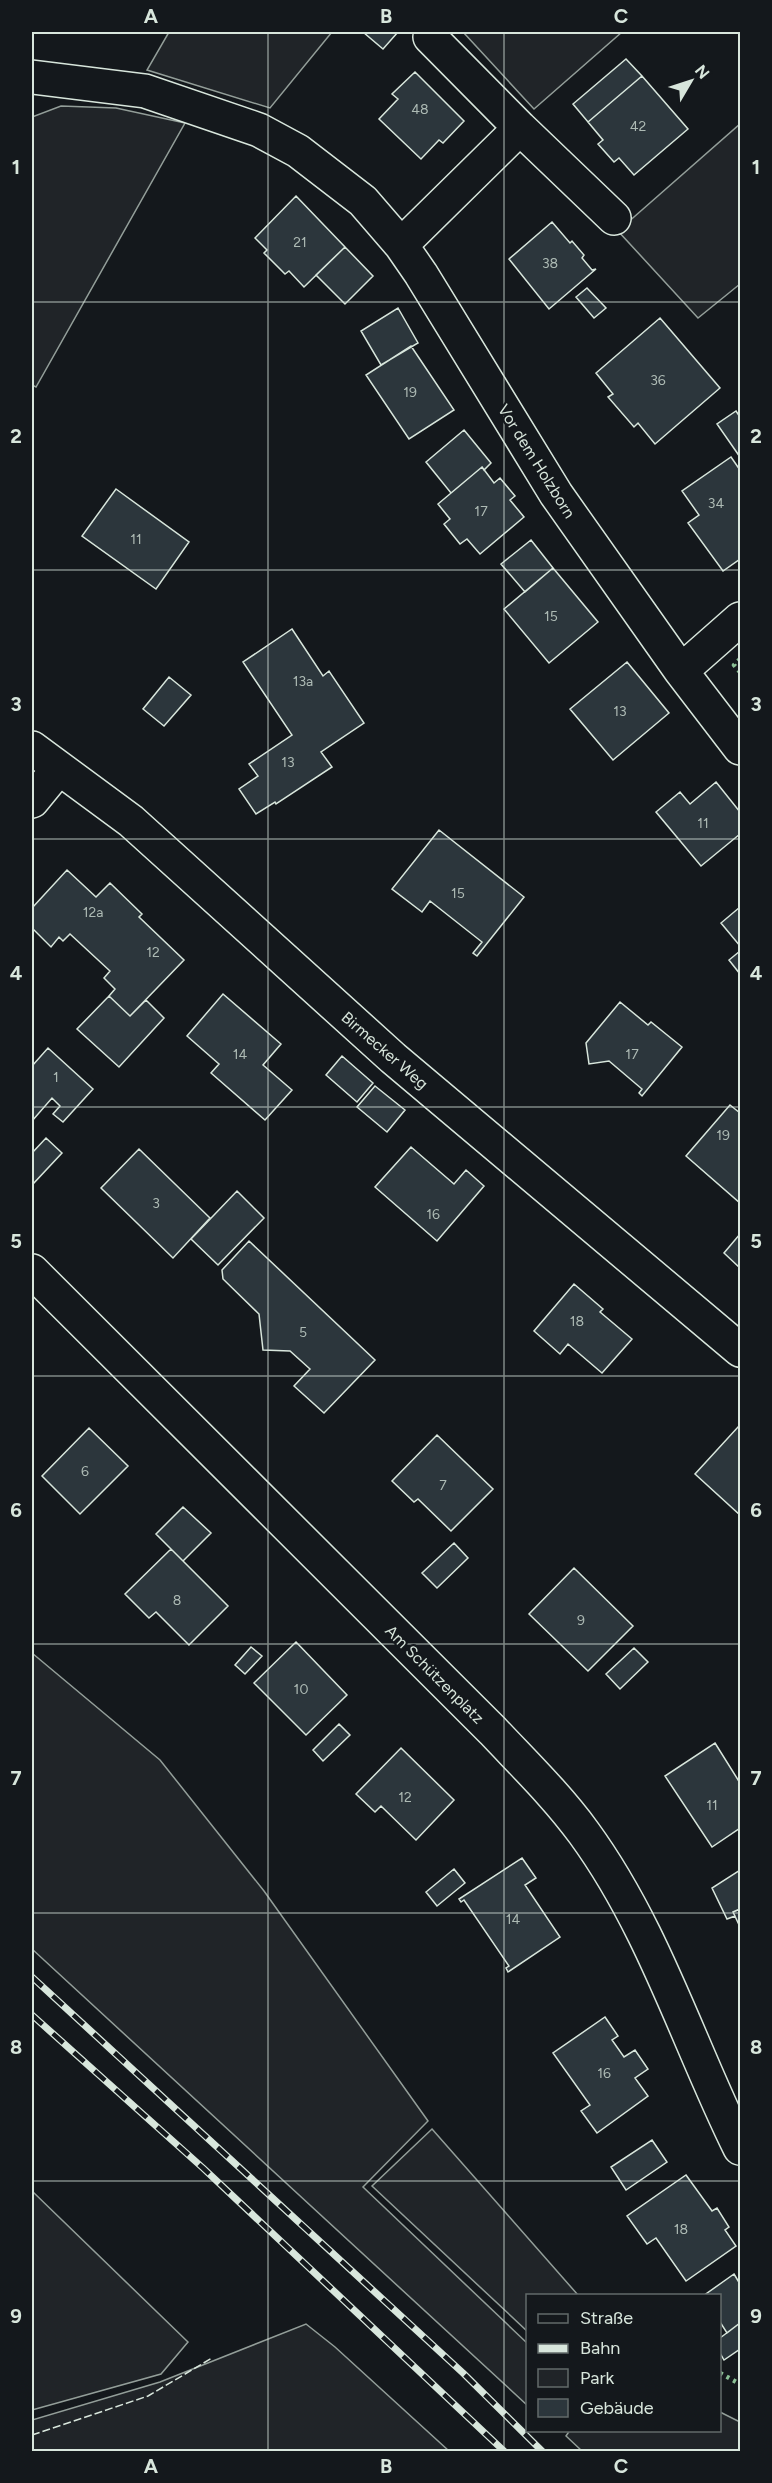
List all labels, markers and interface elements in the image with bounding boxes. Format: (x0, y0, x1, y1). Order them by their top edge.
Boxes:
text: A (144, 4, 159, 28)
text: B (380, 4, 392, 28)
text: C (614, 4, 628, 28)
north arrow (661, 51, 721, 111)
text: N (691, 61, 714, 83)
house number: 48 (411, 101, 429, 118)
house number: 42 (630, 118, 646, 135)
text: 1 (12, 155, 20, 179)
text: 1 (752, 155, 760, 179)
house number: 21 (293, 234, 307, 251)
house number: 38 (542, 255, 558, 272)
house number: 36 (650, 372, 666, 389)
house number: 19 (403, 384, 417, 401)
street label: Vor dem Holzborn (494, 401, 579, 522)
text: 2 (10, 424, 22, 448)
text: 2 (750, 424, 762, 448)
house number: 34 (708, 495, 724, 512)
house number: 17 (474, 503, 488, 520)
house number: 11 (130, 531, 142, 548)
house number: 15 (544, 608, 558, 625)
house number: 13a (293, 673, 313, 690)
text: 3 (10, 692, 22, 716)
text: 3 (750, 692, 762, 716)
house number: 13 (613, 703, 627, 720)
house number: 13 (281, 754, 295, 771)
house number: 11 (697, 815, 709, 832)
house number: 15 (451, 885, 465, 902)
house number: 12a (83, 904, 103, 921)
house number: 12 (146, 944, 160, 961)
text: 4 (10, 961, 23, 985)
text: 4 (750, 961, 763, 985)
street label: Birmecker Weg (338, 1008, 432, 1093)
house number: 14 (233, 1046, 248, 1063)
house number: 17 (625, 1046, 639, 1063)
house number: 1 (53, 1069, 59, 1086)
house number: 19 (716, 1127, 730, 1144)
house number: 3 (152, 1195, 160, 1212)
house number: 16 (426, 1206, 440, 1223)
text: 5 (10, 1229, 22, 1253)
text: 5 (750, 1229, 762, 1253)
house number: 18 (570, 1313, 584, 1330)
house number: 5 (299, 1324, 307, 1341)
house number: 6 (81, 1463, 89, 1480)
house number: 7 (439, 1477, 447, 1494)
text: 6 (10, 1498, 22, 1522)
text: 6 (750, 1498, 762, 1522)
house number: 8 (173, 1592, 181, 1609)
house number: 9 (577, 1612, 585, 1629)
street label: Am Schützenplatz (381, 1621, 488, 1728)
house number: 10 (294, 1681, 308, 1698)
text: 7 (10, 1766, 22, 1790)
text: 7 (750, 1766, 762, 1790)
house number: 12 (398, 1789, 412, 1806)
house number: 11 (706, 1797, 718, 1814)
house number: 14 (506, 1911, 521, 1928)
text: 8 (10, 2035, 22, 2059)
text: 8 (750, 2035, 762, 2059)
house number: 16 (597, 2065, 611, 2082)
house number: 18 (674, 2221, 688, 2238)
legend (526, 2294, 721, 2432)
text: 9 (10, 2304, 22, 2328)
text: 9 (750, 2304, 762, 2328)
text: Straße (580, 2307, 633, 2329)
text: Bahn (580, 2337, 620, 2359)
text: Park (580, 2367, 615, 2389)
text: Gebäude (580, 2397, 654, 2419)
text: A (144, 2454, 159, 2478)
text: B (380, 2454, 392, 2478)
text: C (614, 2454, 628, 2478)

